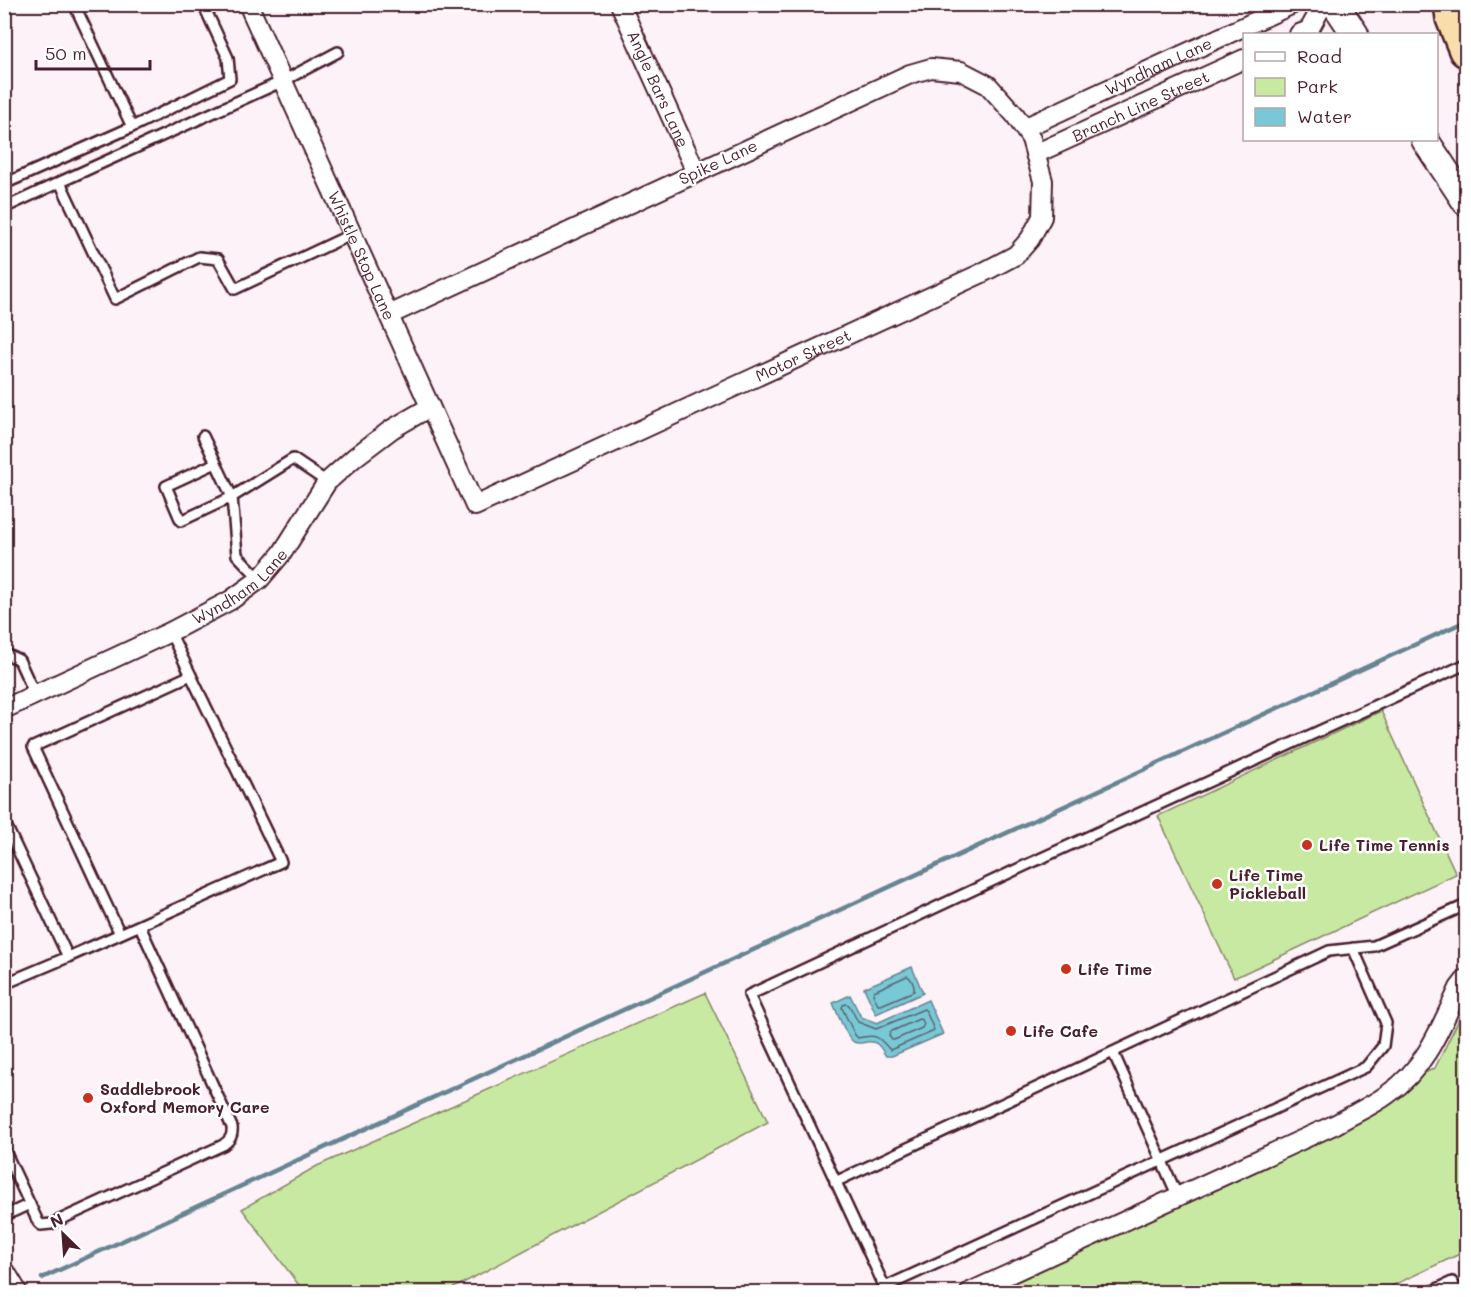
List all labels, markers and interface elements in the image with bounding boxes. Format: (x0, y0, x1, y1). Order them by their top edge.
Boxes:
street label: Angle Bars Lane (623, 27, 694, 150)
street label: Wyndham Lane (1101, 32, 1215, 99)
scale bar (36, 33, 150, 71)
legend (1243, 33, 1438, 141)
text: 50 m (45, 41, 87, 65)
text: Road (1297, 44, 1342, 68)
street label: Branch Line Street (1068, 65, 1212, 146)
text: Park (1297, 74, 1338, 98)
text: Water (1297, 104, 1352, 128)
street label: Spike Lane (675, 134, 760, 189)
street label: Whistle Stop Lane (324, 187, 401, 323)
street label: Motor Street (752, 324, 854, 386)
street label: Wyndham Lane (188, 544, 292, 629)
place label: Life Time Tennis (1319, 834, 1450, 855)
marker: Life Time Tennis (1300, 838, 1314, 852)
place label: Life Time Pickleball (1229, 864, 1306, 903)
marker: Life Time Pickleball (1210, 877, 1224, 891)
place label: Life Time (1078, 958, 1152, 979)
marker: Life Time (1059, 962, 1073, 976)
place label: Life Cafe (1023, 1020, 1098, 1041)
marker: Life Cafe (1004, 1024, 1018, 1038)
place label: Saddlebrook Oxford Memory Care (100, 1078, 269, 1117)
marker: Saddlebrook Oxford Memory Care (81, 1091, 95, 1105)
north arrow (33, 1204, 93, 1264)
text: N (47, 1208, 66, 1232)

